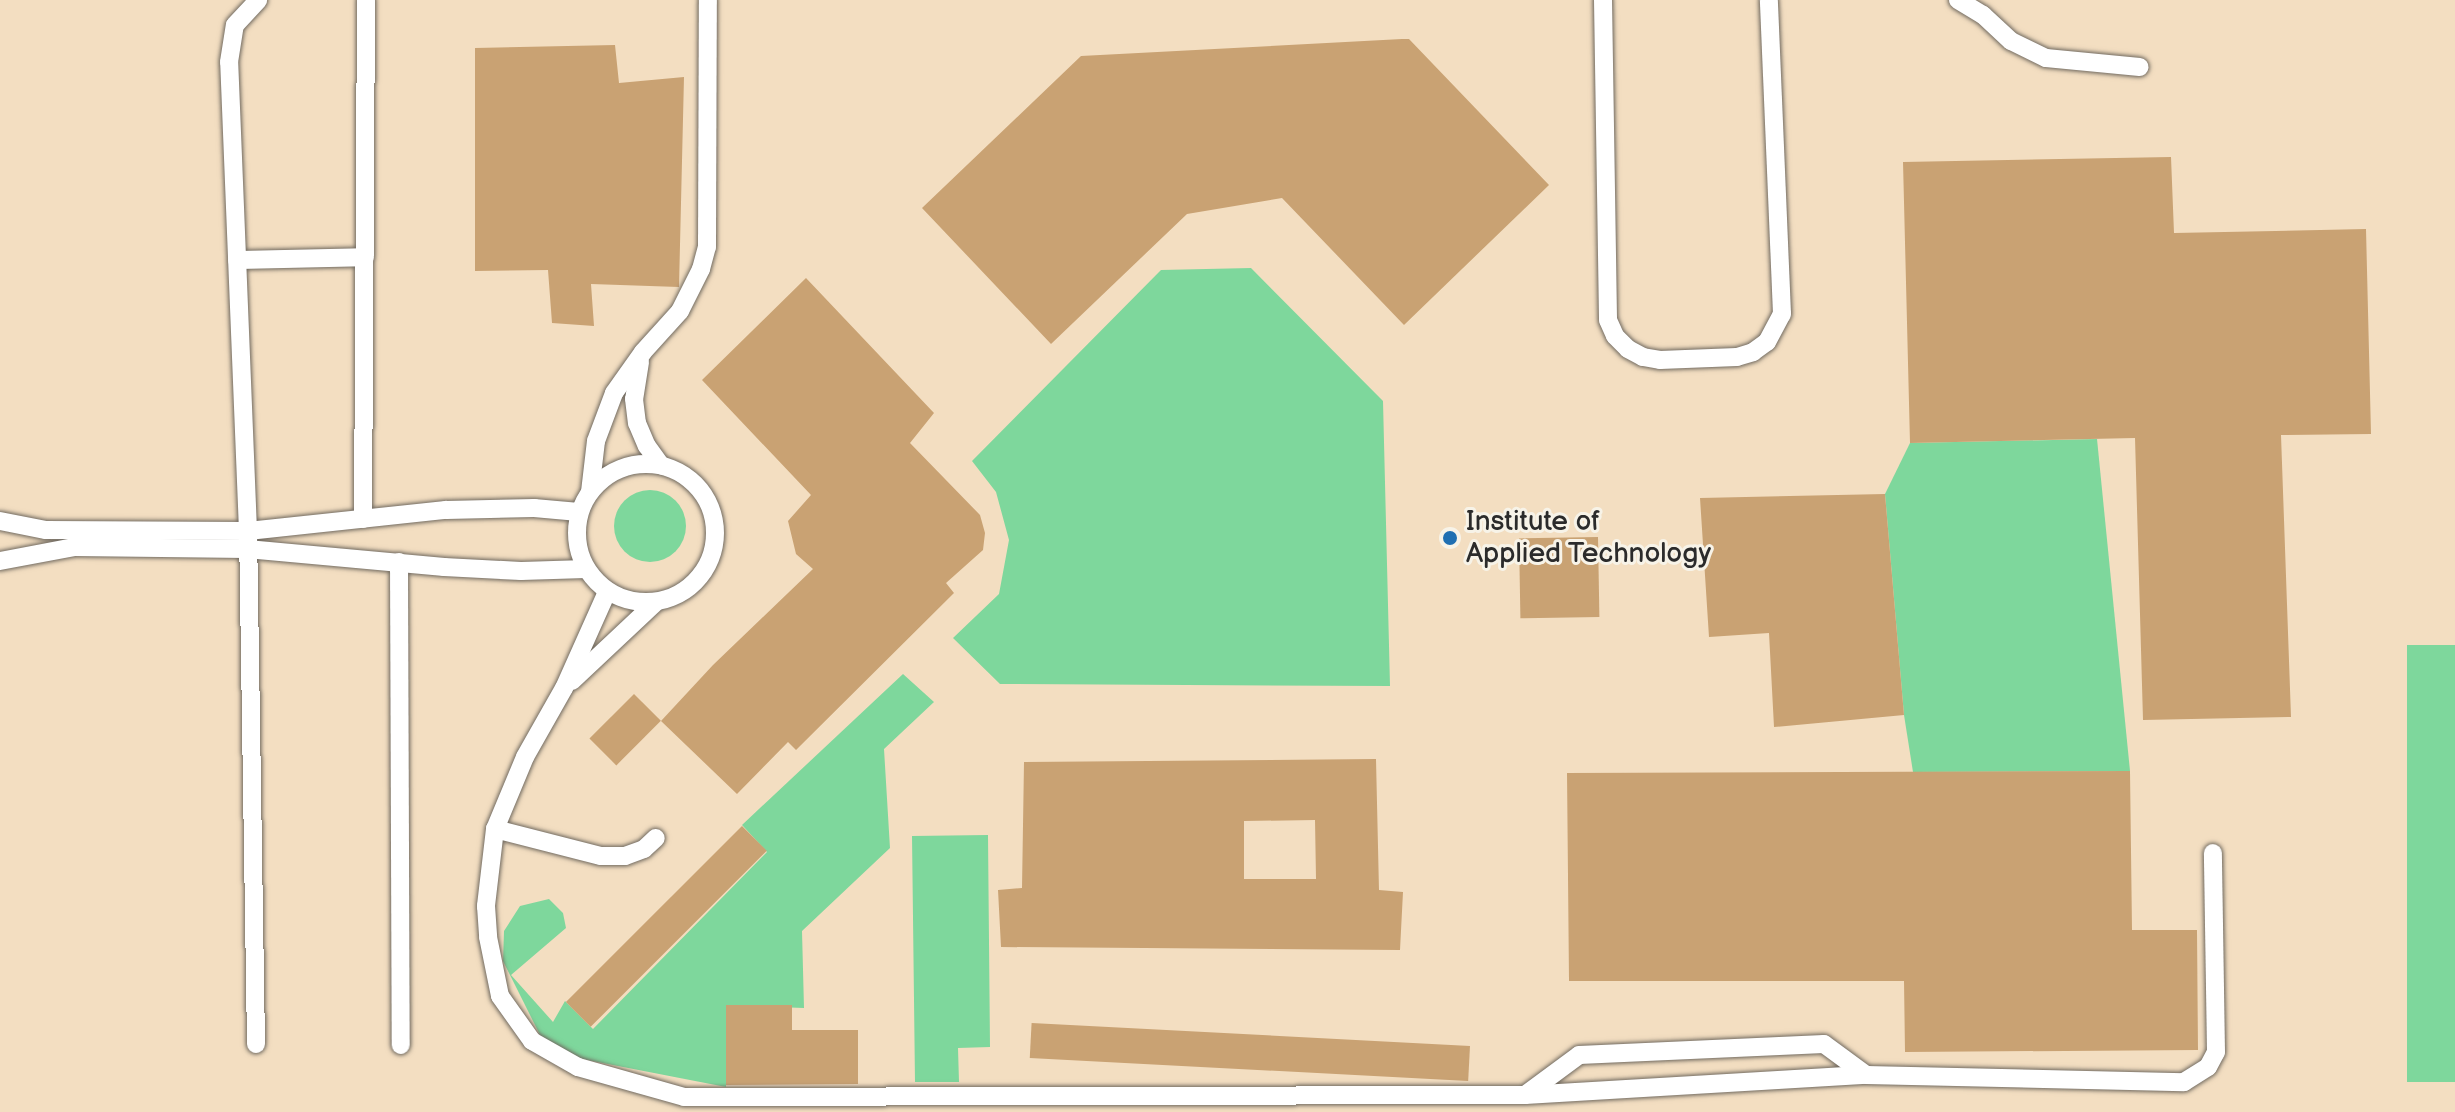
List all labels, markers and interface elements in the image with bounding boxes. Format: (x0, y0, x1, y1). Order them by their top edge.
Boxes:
place label: Institute of Applied Technology (1466, 505, 1712, 571)
marker: Institute of Applied Technology (1441, 529, 1459, 547)

